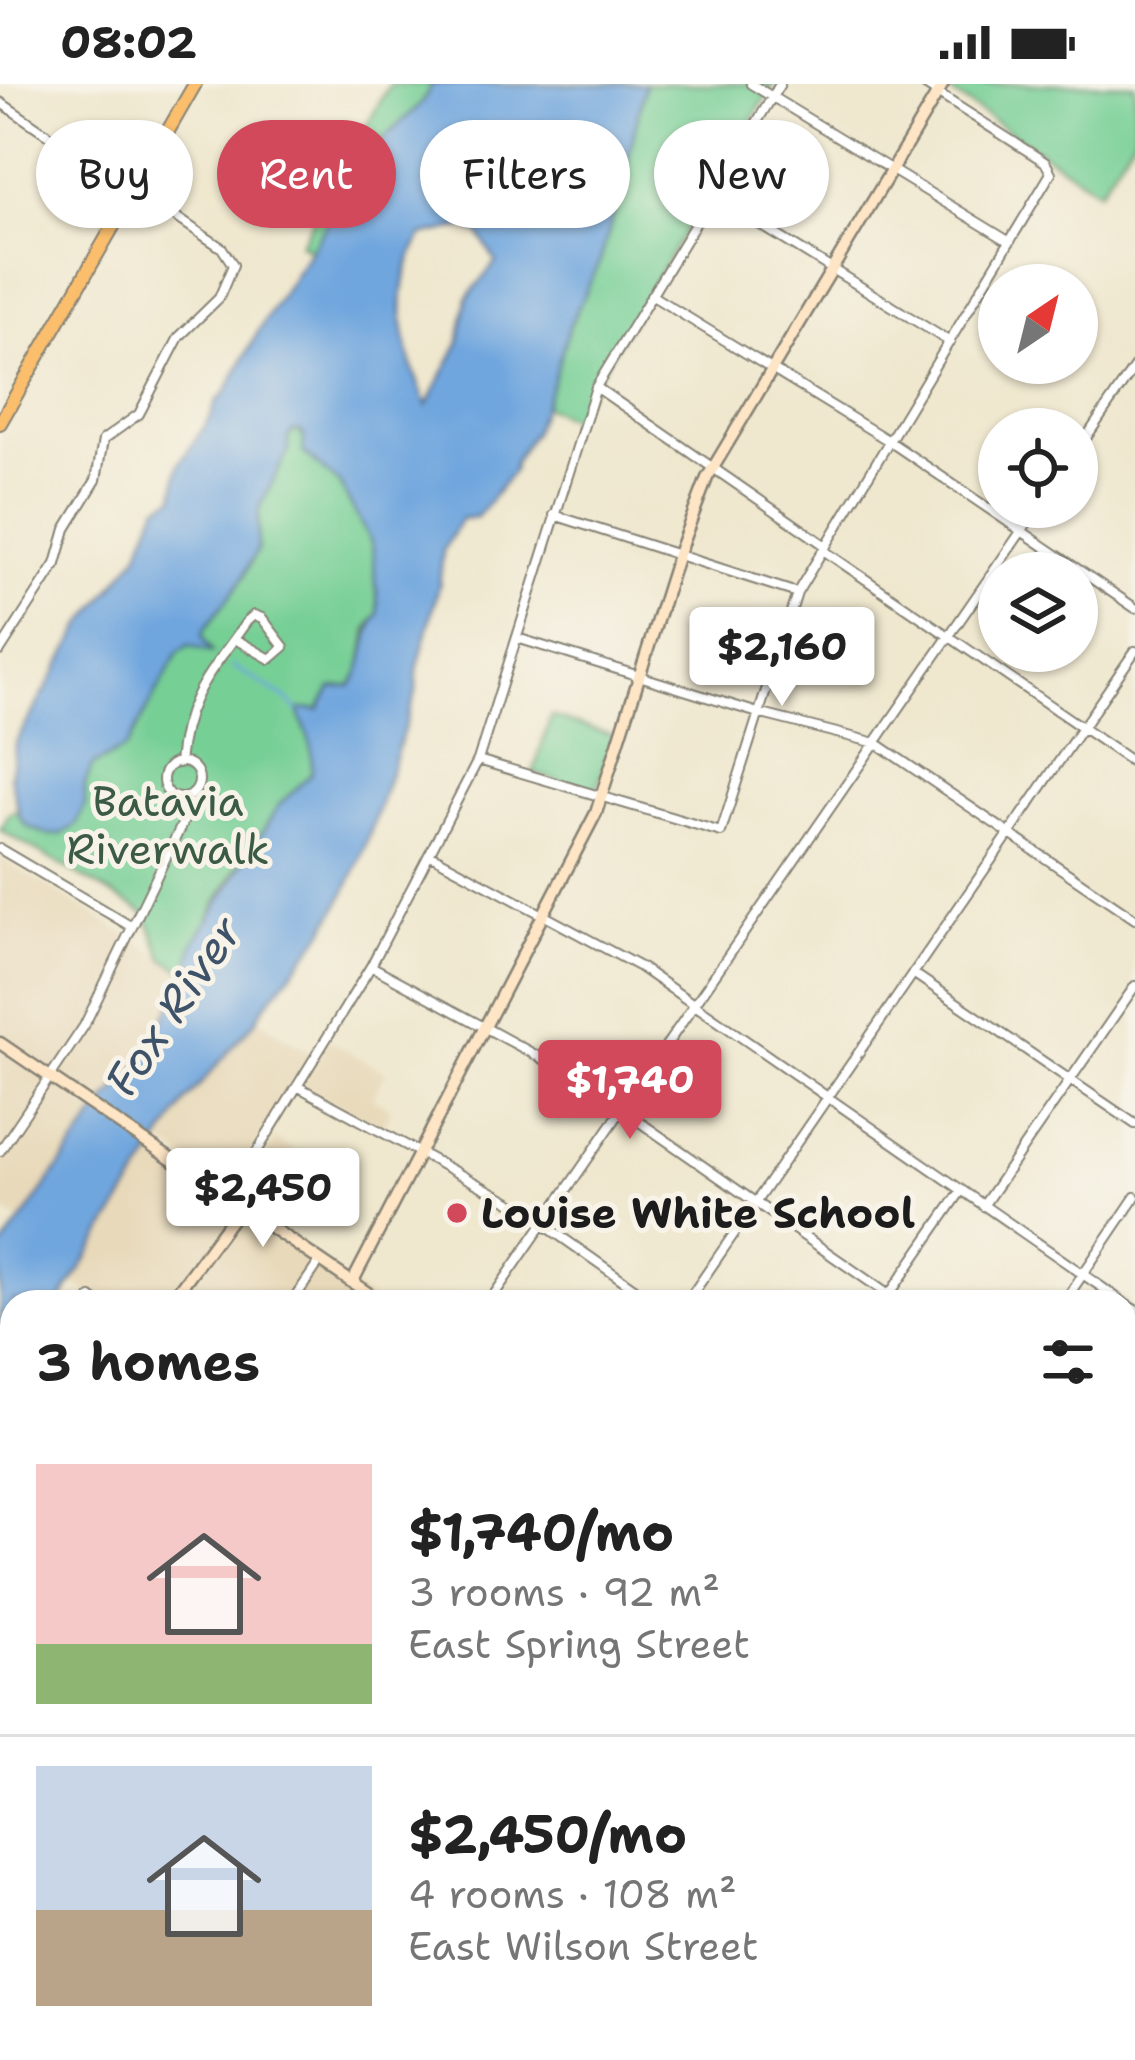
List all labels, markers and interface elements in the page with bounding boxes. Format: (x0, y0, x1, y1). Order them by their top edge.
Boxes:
text: 08:02 (60, 12, 197, 72)
chip: Buy (36, 120, 193, 228)
chip: Rent (217, 120, 396, 228)
chip: Filters (420, 120, 630, 228)
chip: New (654, 120, 829, 228)
north arrow (978, 264, 1098, 384)
map controls (978, 264, 1098, 672)
button: locate (978, 408, 1098, 528)
button: layers (978, 552, 1098, 672)
pin: $2,160 (684, 607, 880, 709)
text: $2,160 (716, 620, 848, 672)
park label: Batavia Riverwalk (66, 773, 270, 877)
water label: Fox River (91, 904, 256, 1108)
pin: $1,740 (532, 1040, 728, 1142)
text: $1,740 (565, 1053, 695, 1105)
pin: $2,450 (165, 1148, 361, 1250)
text: $2,450 (193, 1161, 333, 1213)
place label: Louise White School (481, 1185, 915, 1241)
marker: Louise White School (444, 1200, 470, 1226)
text: 3 homes (36, 1328, 260, 1396)
icon: filters (1035, 1329, 1101, 1395)
text: $1,740/mo (408, 1498, 674, 1566)
icon: home (132, 1512, 276, 1656)
text: 3 rooms · 92 m² (408, 1566, 720, 1618)
text: East Spring Street (408, 1618, 750, 1670)
text: $2,450/mo (408, 1800, 687, 1868)
icon: home (132, 1814, 276, 1958)
text: 4 rooms · 108 m² (408, 1868, 737, 1920)
text: East Wilson Street (408, 1920, 759, 1972)

